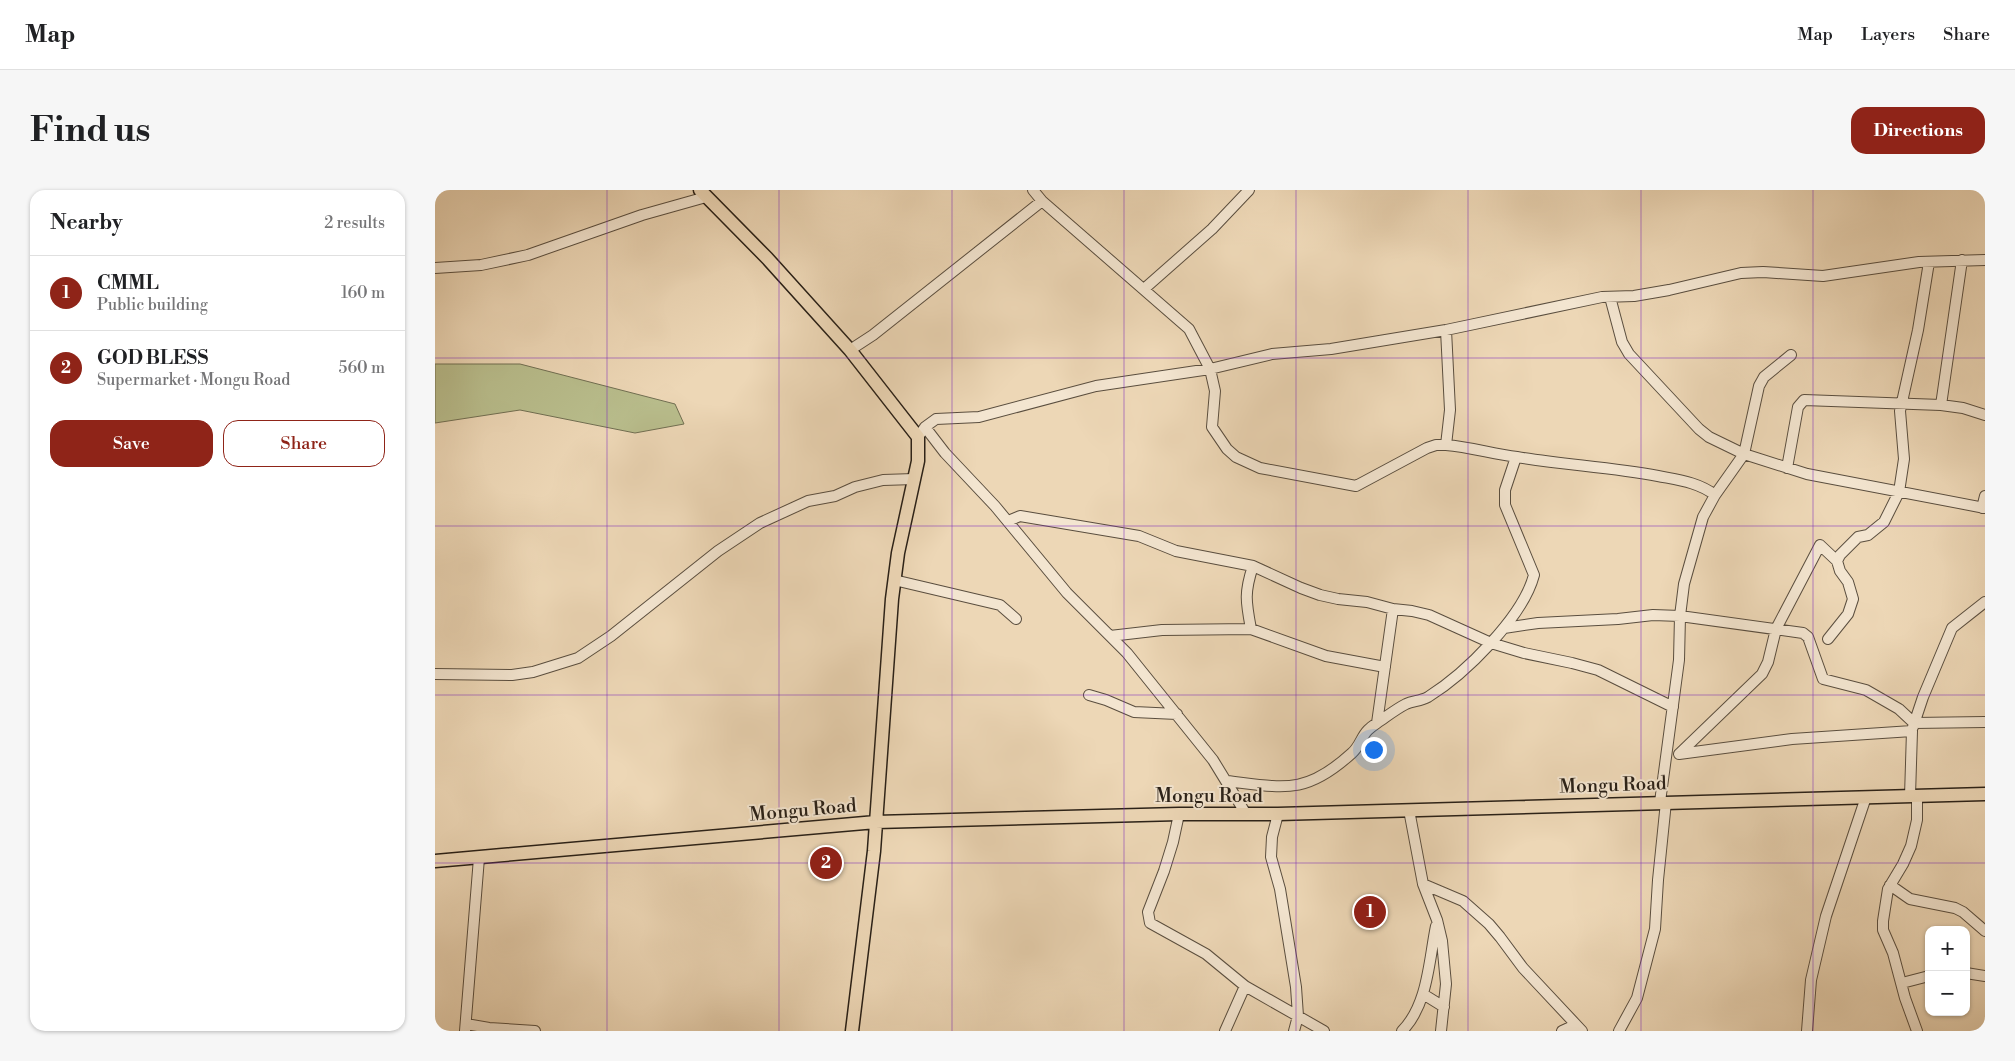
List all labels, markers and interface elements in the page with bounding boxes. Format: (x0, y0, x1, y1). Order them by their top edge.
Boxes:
text: Map (25, 20, 75, 50)
text: Map (1798, 23, 1833, 46)
text: Layers (1861, 23, 1915, 46)
text: Share (1943, 23, 1990, 46)
button: Directions (1851, 107, 1985, 154)
text: Find us (30, 109, 150, 152)
text: Nearby (50, 210, 123, 236)
text: 2 results (324, 213, 385, 233)
text: CMML (97, 271, 159, 295)
text: 1 (62, 283, 70, 303)
text: 160 m (341, 283, 385, 303)
text: Public building (97, 295, 208, 315)
text: GOD BLESS (97, 346, 208, 370)
text: 2 (61, 358, 71, 378)
text: 560 m (339, 358, 385, 378)
text: Supermarket · Mongu Road (97, 370, 290, 390)
button: Save (50, 420, 213, 467)
button: Share (223, 420, 385, 467)
your location (1361, 737, 1387, 763)
street label: Mongu Road (1559, 771, 1667, 799)
street label: Mongu Road (1155, 784, 1263, 808)
street label: Mongu Road (748, 793, 858, 827)
pin: 2 (810, 844, 842, 882)
pin: 1 (1354, 893, 1386, 931)
map controls (1925, 926, 1970, 1016)
button: + (1925, 926, 1970, 971)
button: − (1925, 971, 1970, 1016)

